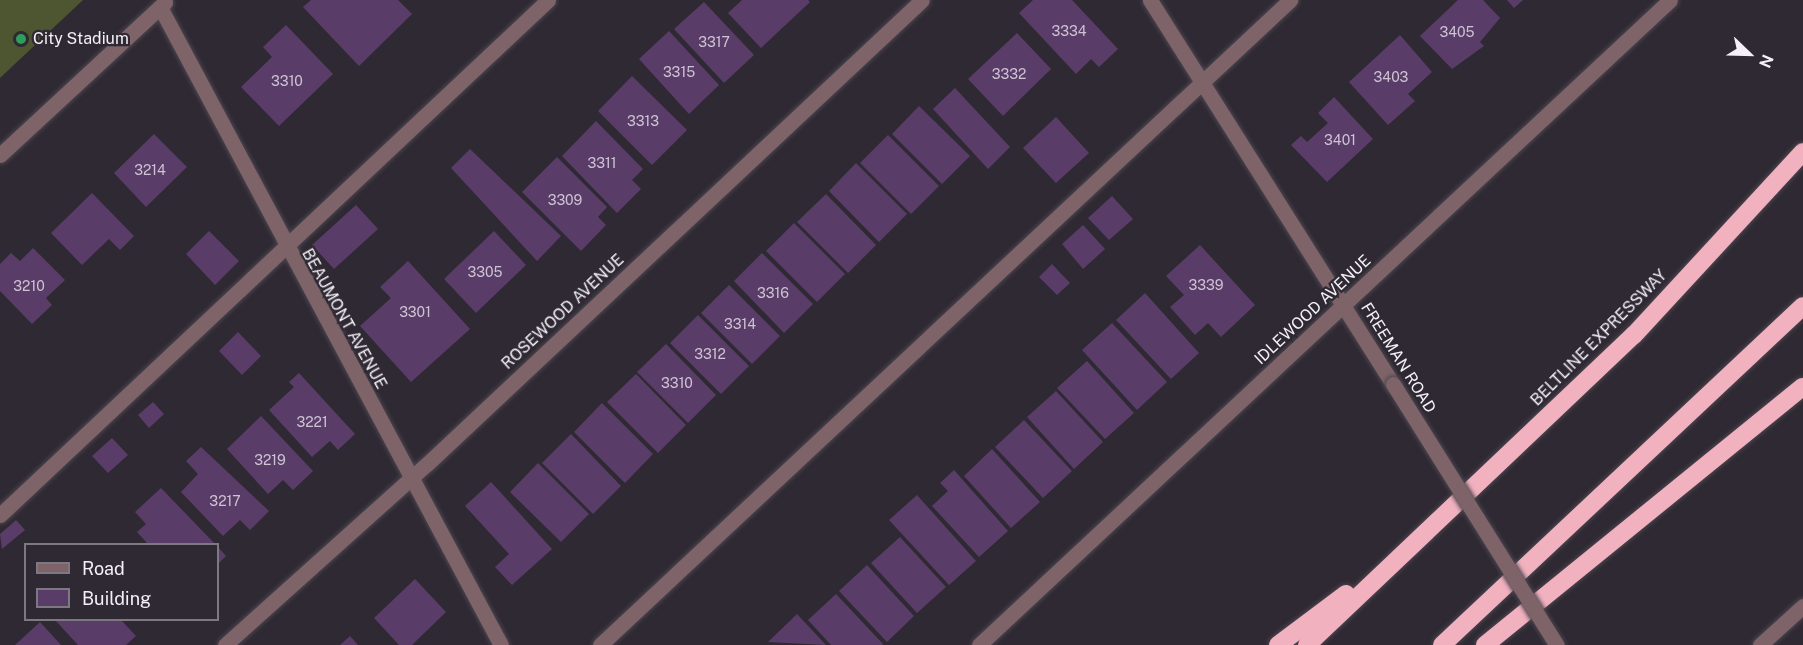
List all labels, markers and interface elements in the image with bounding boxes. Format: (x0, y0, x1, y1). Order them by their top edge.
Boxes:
house number: 3334 (1051, 23, 1087, 39)
house number: 3405 (1439, 24, 1475, 40)
north arrow (1719, 24, 1779, 84)
place label: City Stadium (33, 29, 129, 49)
marker: City Stadium (14, 32, 28, 46)
house number: 3317 (698, 34, 730, 50)
text: N (1755, 52, 1777, 71)
house number: 3315 (663, 64, 695, 80)
house number: 3332 (992, 66, 1026, 82)
house number: 3403 (1374, 69, 1408, 85)
house number: 3310 (271, 73, 303, 89)
house number: 3313 (627, 113, 659, 129)
house number: 3401 (1324, 132, 1356, 148)
house number: 3311 (588, 155, 616, 171)
house number: 3214 (134, 162, 166, 178)
house number: 3309 (548, 192, 582, 208)
street label: BEAUMONT AVENUE (297, 245, 391, 393)
street label: ROSEWOOD AVENUE (498, 250, 628, 374)
street label: IDLEWOOD AVENUE (1251, 251, 1375, 369)
house number: 3305 (468, 264, 502, 280)
street label: BELTLINE EXPRESSWAY (1527, 266, 1671, 410)
house number: 3339 (1189, 277, 1223, 293)
house number: 3210 (13, 278, 45, 294)
house number: 3316 (757, 285, 789, 301)
street label: FREEMAN ROAD (1356, 299, 1440, 417)
house number: 3301 (399, 304, 431, 320)
house number: 3314 (724, 316, 756, 332)
house number: 3312 (694, 346, 726, 362)
house number: 3310 (661, 375, 693, 391)
house number: 3221 (296, 414, 328, 430)
house number: 3219 (254, 452, 286, 468)
house number: 3217 (209, 493, 241, 509)
legend (24, 543, 219, 621)
text: Road (82, 558, 125, 579)
text: Building (82, 588, 151, 609)

